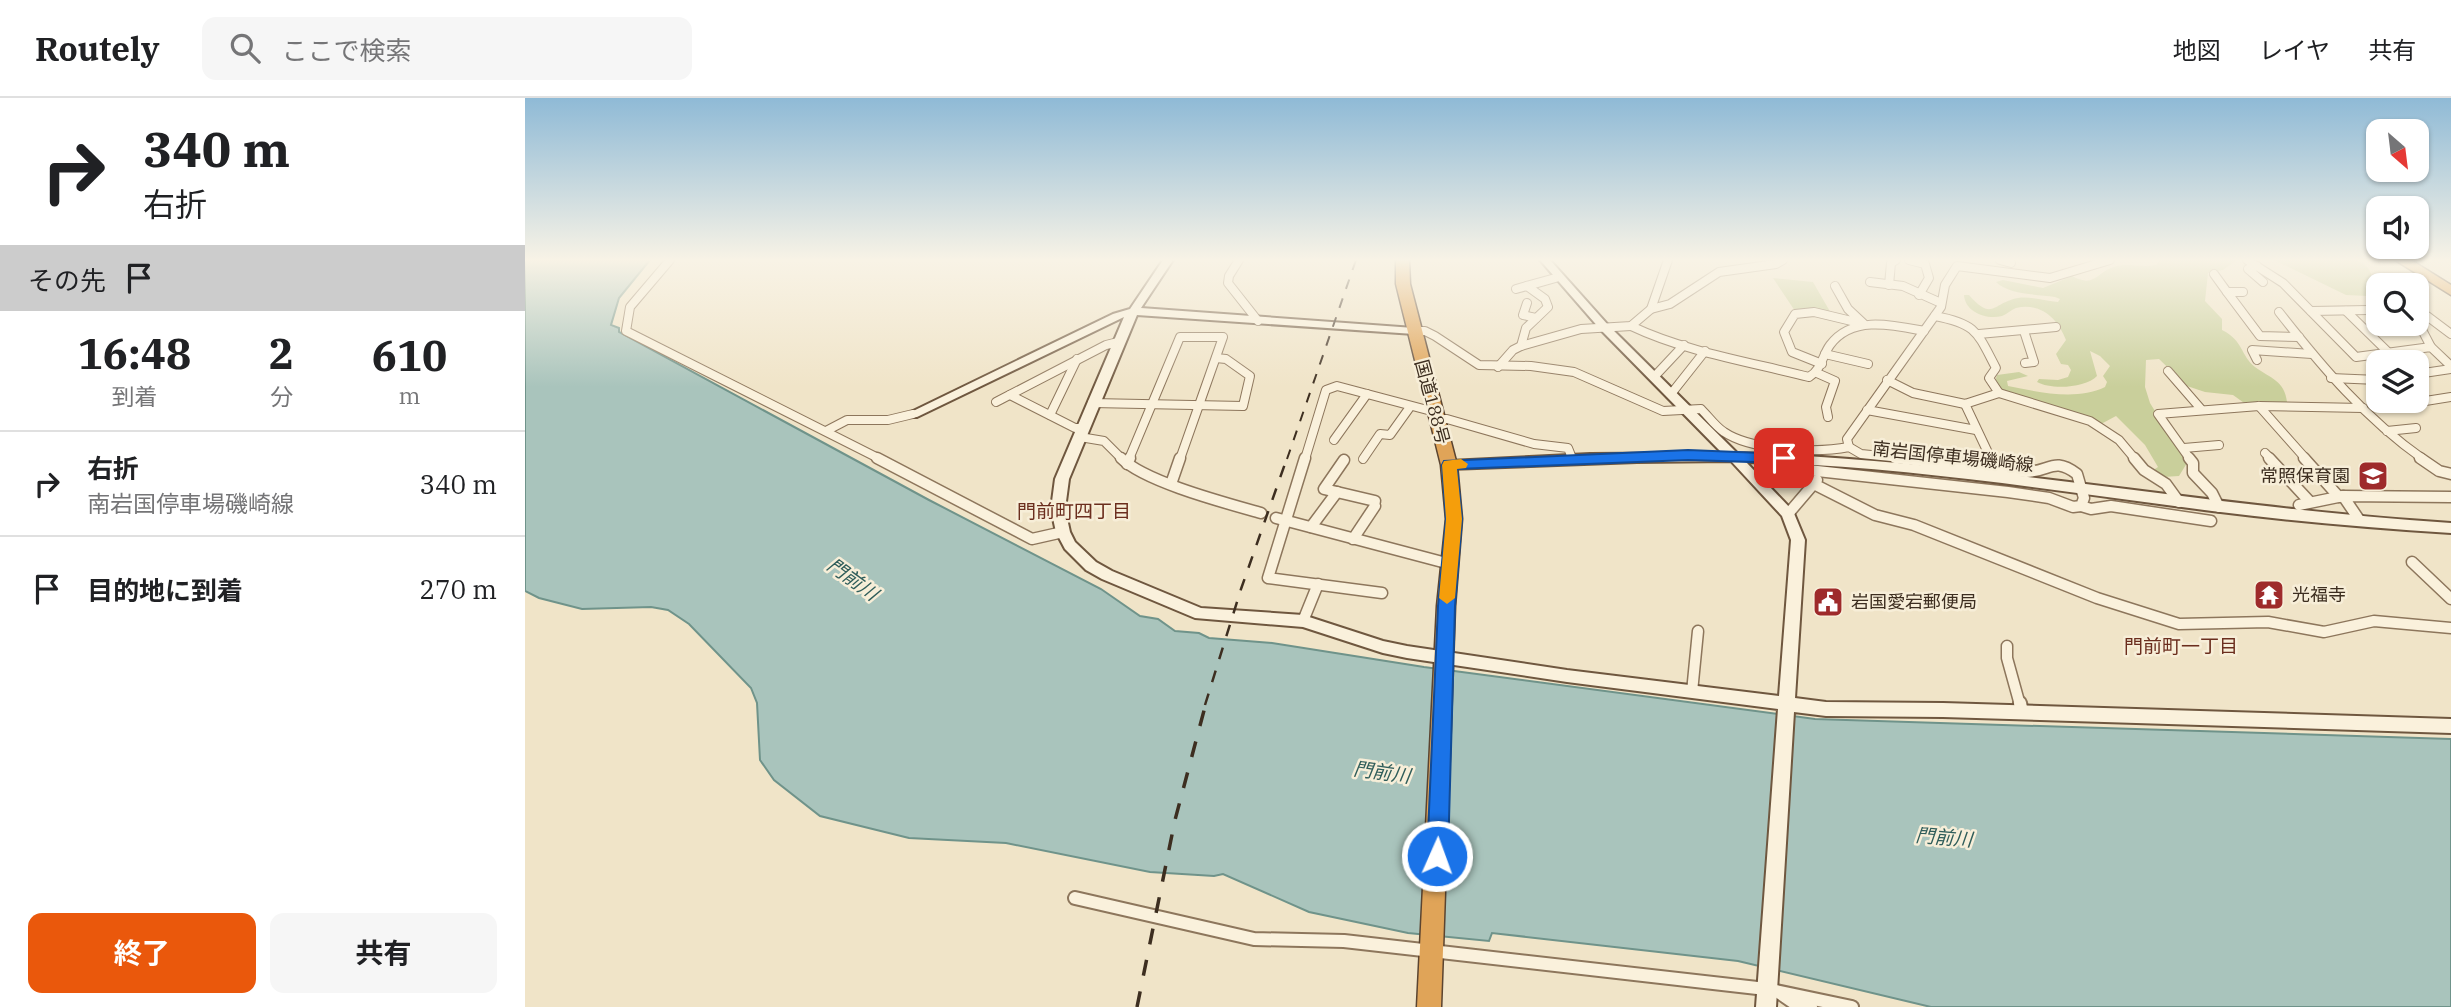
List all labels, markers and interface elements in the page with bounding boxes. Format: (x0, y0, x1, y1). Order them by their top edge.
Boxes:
search box (202, 17, 692, 80)
text: Routely (35, 27, 160, 70)
icon: search (226, 29, 264, 67)
text: ここで検索 (282, 33, 412, 67)
text: 地図 (2173, 34, 2221, 66)
text: レイヤ (2259, 34, 2330, 66)
text: 共有 (2368, 34, 2416, 66)
text: 340 m (143, 117, 290, 180)
north arrow (2366, 119, 2429, 182)
map controls (2366, 119, 2429, 413)
icon: right (28, 126, 119, 217)
text: 右折 (143, 183, 207, 225)
button: sound (2366, 196, 2429, 259)
icon: arrive (120, 259, 158, 297)
text: その先 (28, 263, 106, 297)
button: search (2366, 273, 2429, 336)
text: 16:48 (78, 326, 191, 381)
text: 2 (269, 326, 294, 381)
text: 610 (372, 328, 447, 383)
button: layers (2366, 350, 2429, 413)
street label: 国道188号 (1410, 357, 1455, 447)
text: m (399, 380, 420, 410)
text: 到着 (111, 381, 157, 411)
text: 分 (270, 381, 293, 411)
pin (1754, 428, 1814, 488)
street label: 南岩国停車場磯崎線 (1871, 437, 2035, 476)
icon: arrive (1765, 439, 1803, 477)
text: 右折 (87, 451, 139, 485)
school or university icon: 常照保育園 (2356, 459, 2390, 493)
place label: 常照保育園 (2260, 464, 2350, 487)
icon: right (28, 465, 66, 503)
text: 340 m (419, 467, 497, 501)
text: 南岩国停車場磯崎線 (87, 488, 294, 518)
district label: 門前町四丁目 (1017, 499, 1131, 523)
water label: 門前川 (823, 553, 885, 607)
icon: arrive (28, 570, 66, 608)
text: 270 m (419, 572, 497, 606)
text: 目的地に到着 (87, 573, 243, 607)
temple icon: 光福寺 (2252, 578, 2286, 612)
place label: 光福寺 (2292, 583, 2346, 606)
public building icon: 岩国愛宕郵便局 (1811, 585, 1845, 619)
place label: 岩国愛宕郵便局 (1851, 590, 1977, 613)
district label: 門前町一丁目 (2124, 634, 2238, 658)
water label: 門前川 (1352, 756, 1414, 788)
position arrow (1400, 819, 1474, 893)
water label: 門前川 (1915, 823, 1975, 852)
button: 終了 (28, 913, 256, 993)
button: 共有 (270, 913, 497, 993)

